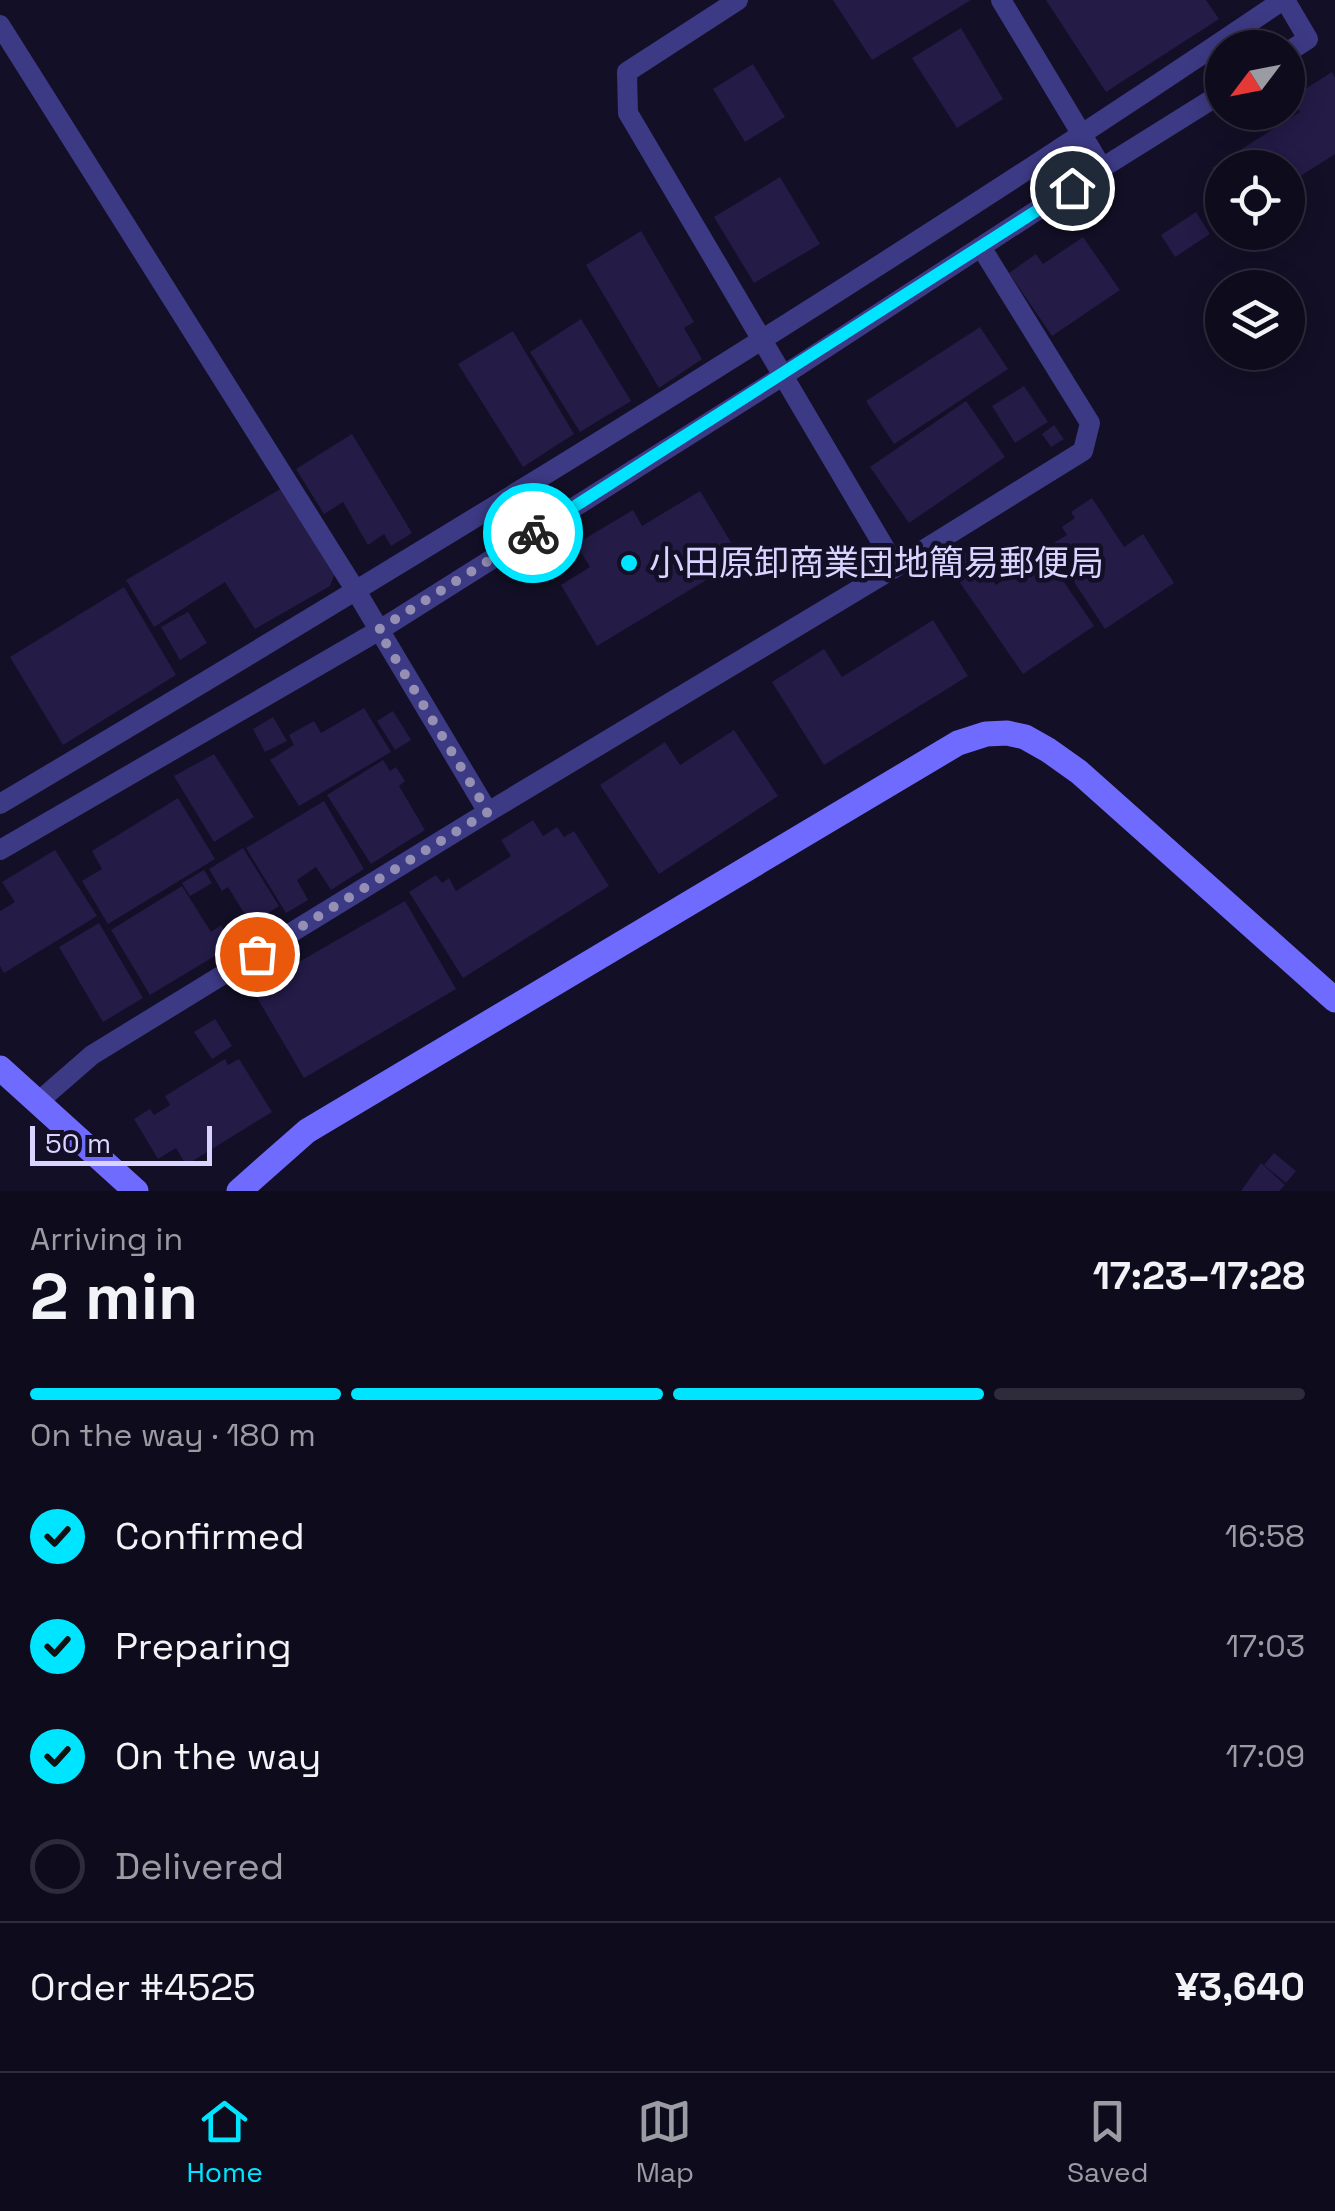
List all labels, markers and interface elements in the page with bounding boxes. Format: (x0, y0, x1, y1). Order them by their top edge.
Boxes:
north arrow (1205, 30, 1305, 130)
map controls (1205, 30, 1305, 370)
pin (1030, 146, 1115, 231)
button: locate (1205, 150, 1305, 250)
icon: home (1045, 161, 1100, 216)
button: layers (1205, 270, 1305, 370)
courier (483, 483, 583, 583)
icon: bike (506, 506, 561, 561)
place label: 小田原卸商業団地簡易郵便局 (649, 541, 1104, 585)
marker: 小田原卸商業団地簡易郵便局 (618, 552, 640, 574)
pin (215, 912, 300, 997)
icon: bag (230, 927, 285, 982)
scale bar (30, 1121, 212, 1166)
text: 50 m (45, 1125, 111, 1161)
text: Arriving in (30, 1219, 183, 1259)
text: 17:23–17:28 (1093, 1252, 1305, 1300)
text: 2 min (30, 1255, 198, 1338)
text: On the way · 180 m (30, 1415, 316, 1455)
icon: check (30, 1509, 85, 1564)
text: Confirmed (115, 1512, 305, 1560)
text: 16:58 (1225, 1516, 1305, 1556)
icon: check (30, 1619, 85, 1674)
text: Preparing (115, 1622, 292, 1670)
text: 17:03 (1226, 1626, 1305, 1666)
icon: check (30, 1729, 85, 1784)
text: On the way (115, 1732, 321, 1780)
text: 17:09 (1225, 1736, 1305, 1776)
text: Delivered (115, 1842, 284, 1890)
text: Order #4525 (30, 1963, 256, 2011)
text: ¥3,640 (1175, 1963, 1305, 2011)
tab: Home (186, 2094, 263, 2190)
tab: Map (636, 2094, 694, 2190)
tab: Saved (1067, 2094, 1149, 2190)

